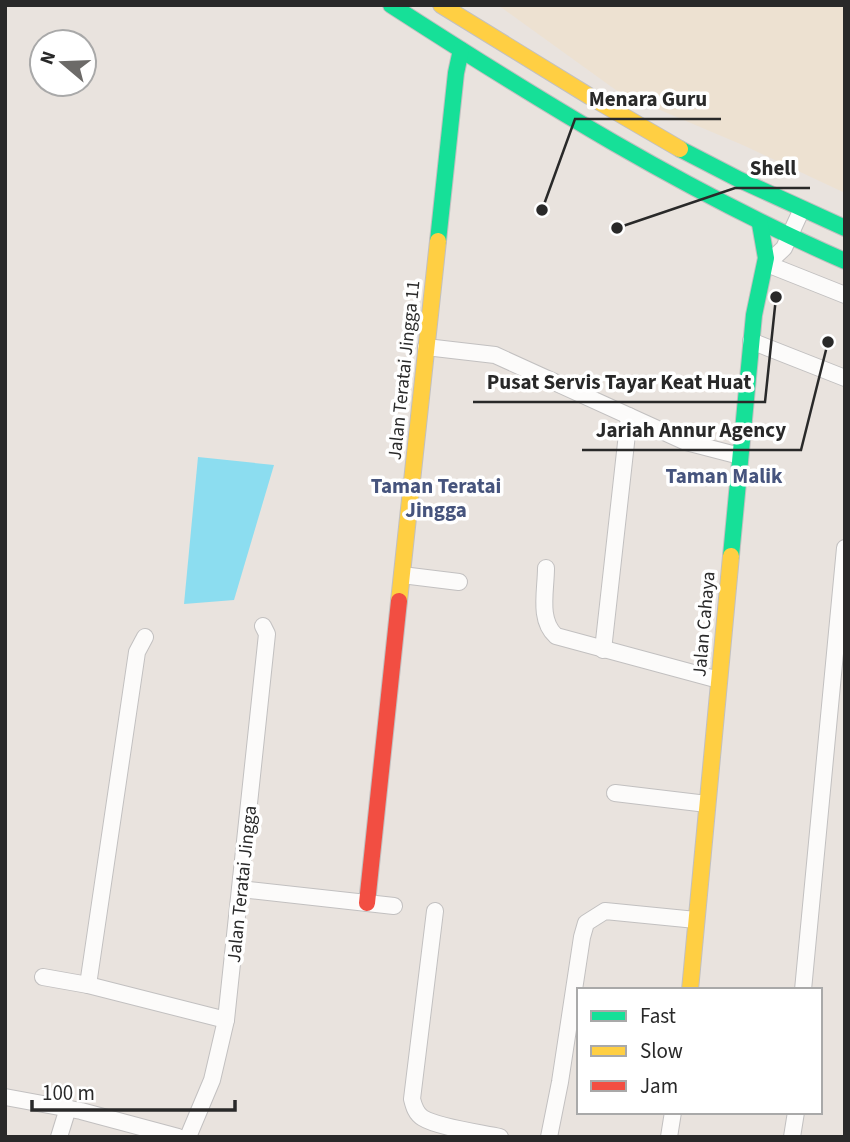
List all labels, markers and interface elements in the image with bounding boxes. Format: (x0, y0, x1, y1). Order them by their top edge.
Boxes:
north arrow (28, 28, 98, 98)
text: N (34, 48, 63, 68)
callout: Menara Guru (575, 77, 721, 119)
text: Menara Guru (589, 84, 707, 114)
callout: Shell (735, 146, 810, 188)
text: Shell (750, 153, 796, 183)
street label: Jalan Teratai Jingga 11 (382, 279, 427, 461)
callout: Pusat Servis Tayar Keat Huat (473, 360, 765, 402)
text: Pusat Servis Tayar Keat Huat (487, 367, 751, 397)
callout: Jariah Annur Agency (582, 408, 801, 450)
text: Jariah Annur Agency (596, 415, 786, 445)
district label: Taman Malik (665, 461, 783, 491)
district label: Taman Teratai Jingga (371, 471, 501, 525)
street label: Jalan Cahaya (686, 570, 723, 678)
street label: Jalan Teratai Jingga (221, 804, 264, 964)
legend (577, 988, 822, 1114)
text: Fast (640, 1001, 676, 1031)
text: Slow (640, 1036, 683, 1066)
scale bar (32, 1068, 234, 1112)
text: Jam (640, 1071, 678, 1101)
text: 100 m (42, 1078, 95, 1108)

